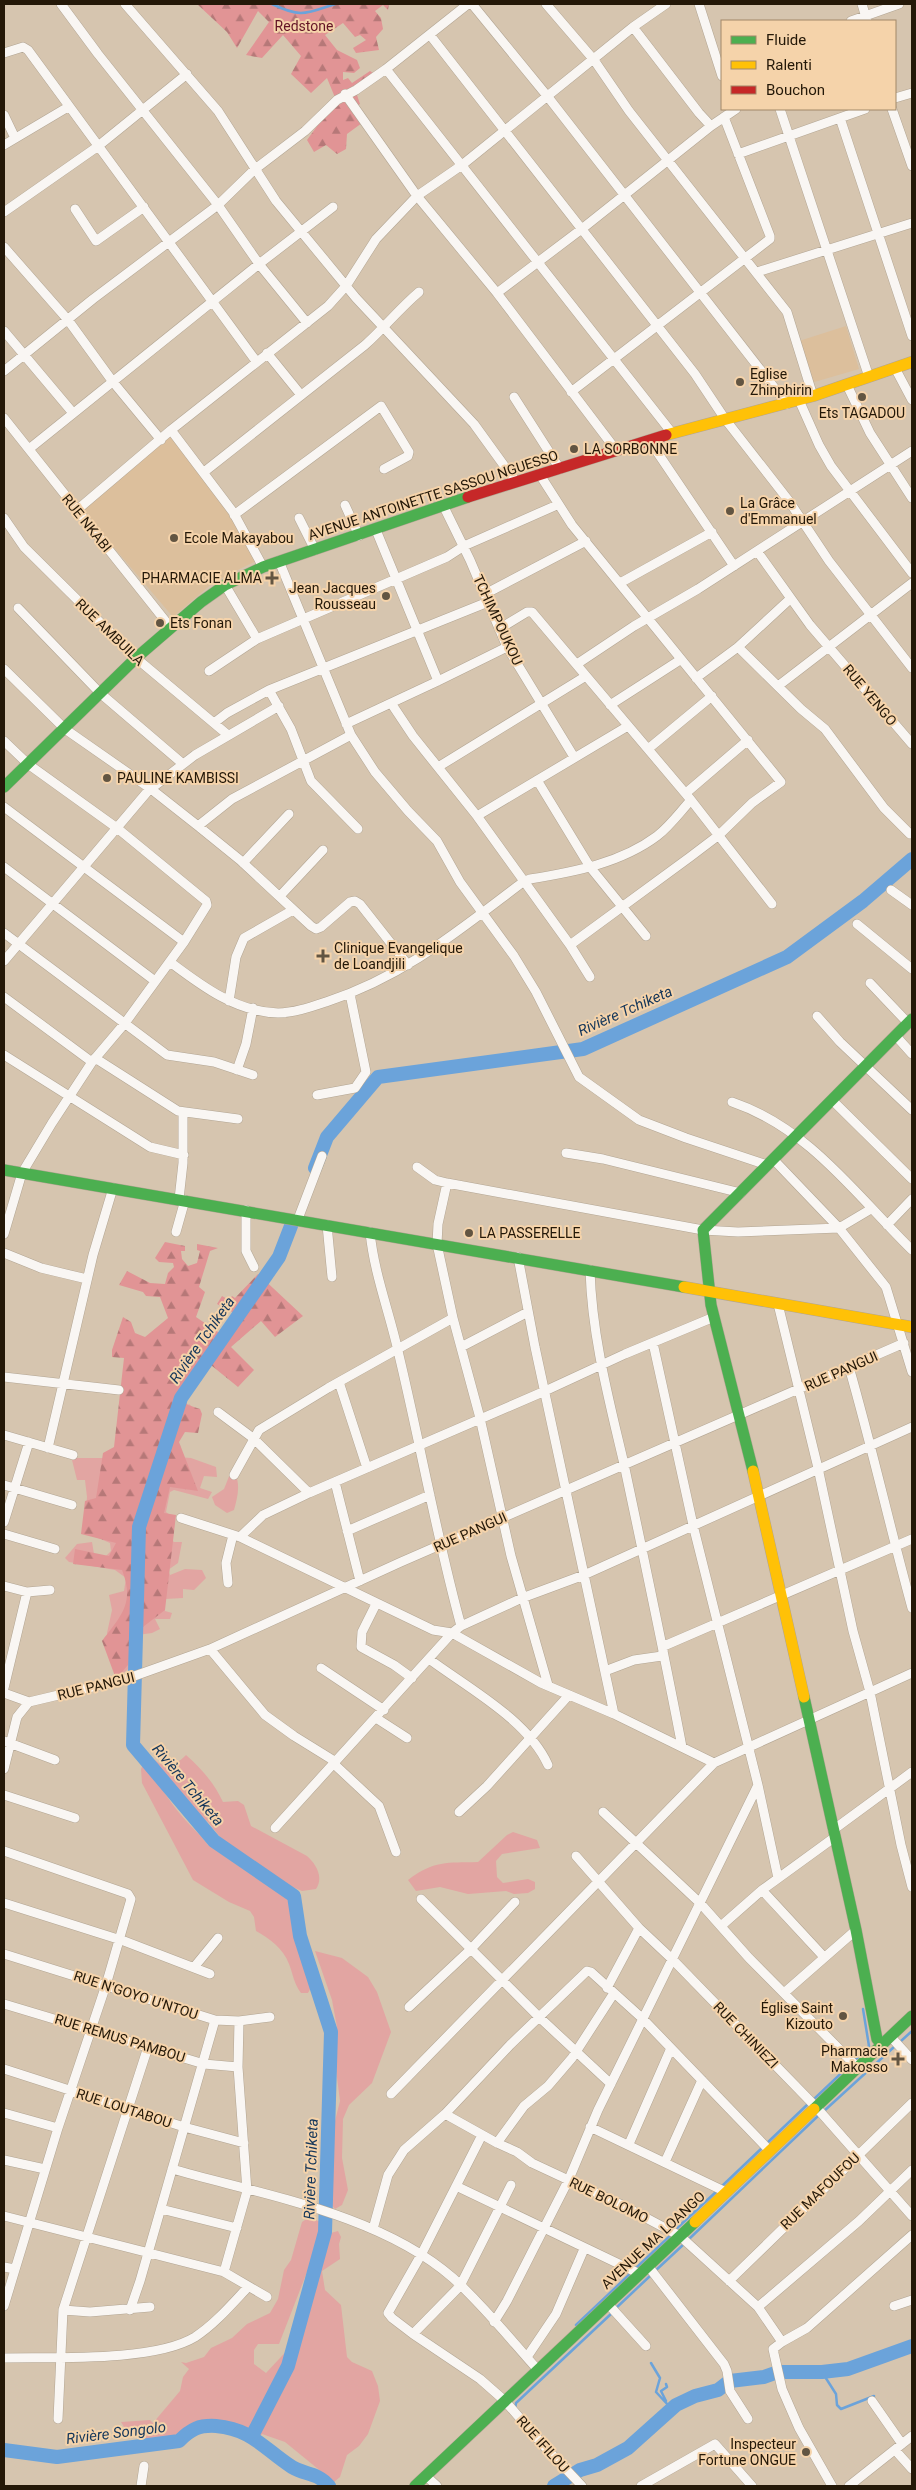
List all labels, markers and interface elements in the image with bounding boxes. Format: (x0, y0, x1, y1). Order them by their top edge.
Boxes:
park label: Redstone (275, 18, 333, 34)
legend (721, 20, 896, 110)
text: Fluide (766, 31, 806, 49)
text: Ralenti (766, 56, 812, 74)
text: Bouchon (766, 81, 825, 99)
place label: Eglise Zhinphirin (750, 366, 812, 398)
marker: Eglise Zhinphirin (734, 376, 746, 388)
marker: Ets TAGADOU (856, 391, 868, 403)
place label: Ets TAGADOU (819, 405, 905, 421)
place label: LA SORBONNE (584, 441, 677, 457)
marker: LA SORBONNE (568, 443, 580, 455)
street label: AVENUE ANTOINETTE SASSOU NGUESSO (306, 447, 560, 543)
street label: RUE NKABI (59, 491, 115, 555)
place label: La Grâce d'Emmanuel (740, 495, 817, 527)
marker: La Grâce d'Emmanuel (724, 505, 736, 517)
place label: Ecole Makayabou (184, 530, 294, 546)
marker: Ecole Makayabou (168, 532, 180, 544)
place label: PHARMACIE ALMA (141, 570, 262, 586)
marker: PHARMACIE ALMA (266, 572, 278, 584)
street label: TCHIMPOUKOU (470, 572, 526, 668)
place label: Jean Jacques Rousseau (289, 580, 376, 612)
marker: Jean Jacques Rousseau (380, 590, 392, 602)
street label: RUE AMBUILA (72, 595, 148, 669)
place label: Ets Fonan (170, 615, 232, 631)
marker: Ets Fonan (154, 617, 166, 629)
street label: RUE YENGO (840, 661, 900, 729)
place label: PAULINE KAMBISSI (117, 770, 239, 786)
marker: PAULINE KAMBISSI (101, 772, 113, 784)
place label: Clinique Evangelique de Loandjili (334, 940, 463, 972)
marker: Clinique Evangelique de Loandjili (316, 949, 330, 963)
water label: Rivière Tchiketa (575, 982, 675, 1040)
place label: LA PASSERELLE (479, 1225, 581, 1241)
marker: LA PASSERELLE (463, 1227, 475, 1239)
water label: Rivière Tchiketa (166, 1293, 239, 1387)
street label: RUE PANGUI (802, 1348, 880, 1394)
street label: RUE PANGUI (431, 1509, 509, 1555)
street label: RUE PANGUI (56, 1669, 136, 1703)
water label: Rivière Tchiketa (149, 1740, 228, 1830)
street label: RUE N'GOYO U'NTOU (72, 1967, 200, 2023)
street label: RUE CHINIEZI (710, 1999, 782, 2071)
place label: Église Saint Kizouto (761, 1999, 833, 2032)
marker: Église Saint Kizouto (837, 2010, 849, 2022)
street label: RUE REMUS PAMBOU (53, 2011, 187, 2065)
place label: Pharmacie Makosso (821, 2043, 888, 2075)
marker: Pharmacie Makosso (892, 2053, 904, 2065)
street label: RUE LOUTABOU (74, 2085, 174, 2131)
water label: Rivière Tchiketa (300, 2118, 322, 2220)
street label: RUE MAFOUFOU (777, 2149, 863, 2233)
street label: RUE BOLOMO (567, 2174, 651, 2226)
street label: AVENUE MA LOANGO (598, 2188, 708, 2292)
street label: RUE IFILOU (514, 2413, 572, 2475)
water label: Rivière Songolo (65, 2418, 167, 2448)
place label: Inspecteur Fortune ONGUE (698, 2436, 796, 2468)
marker: Inspecteur Fortune ONGUE (800, 2446, 812, 2458)

